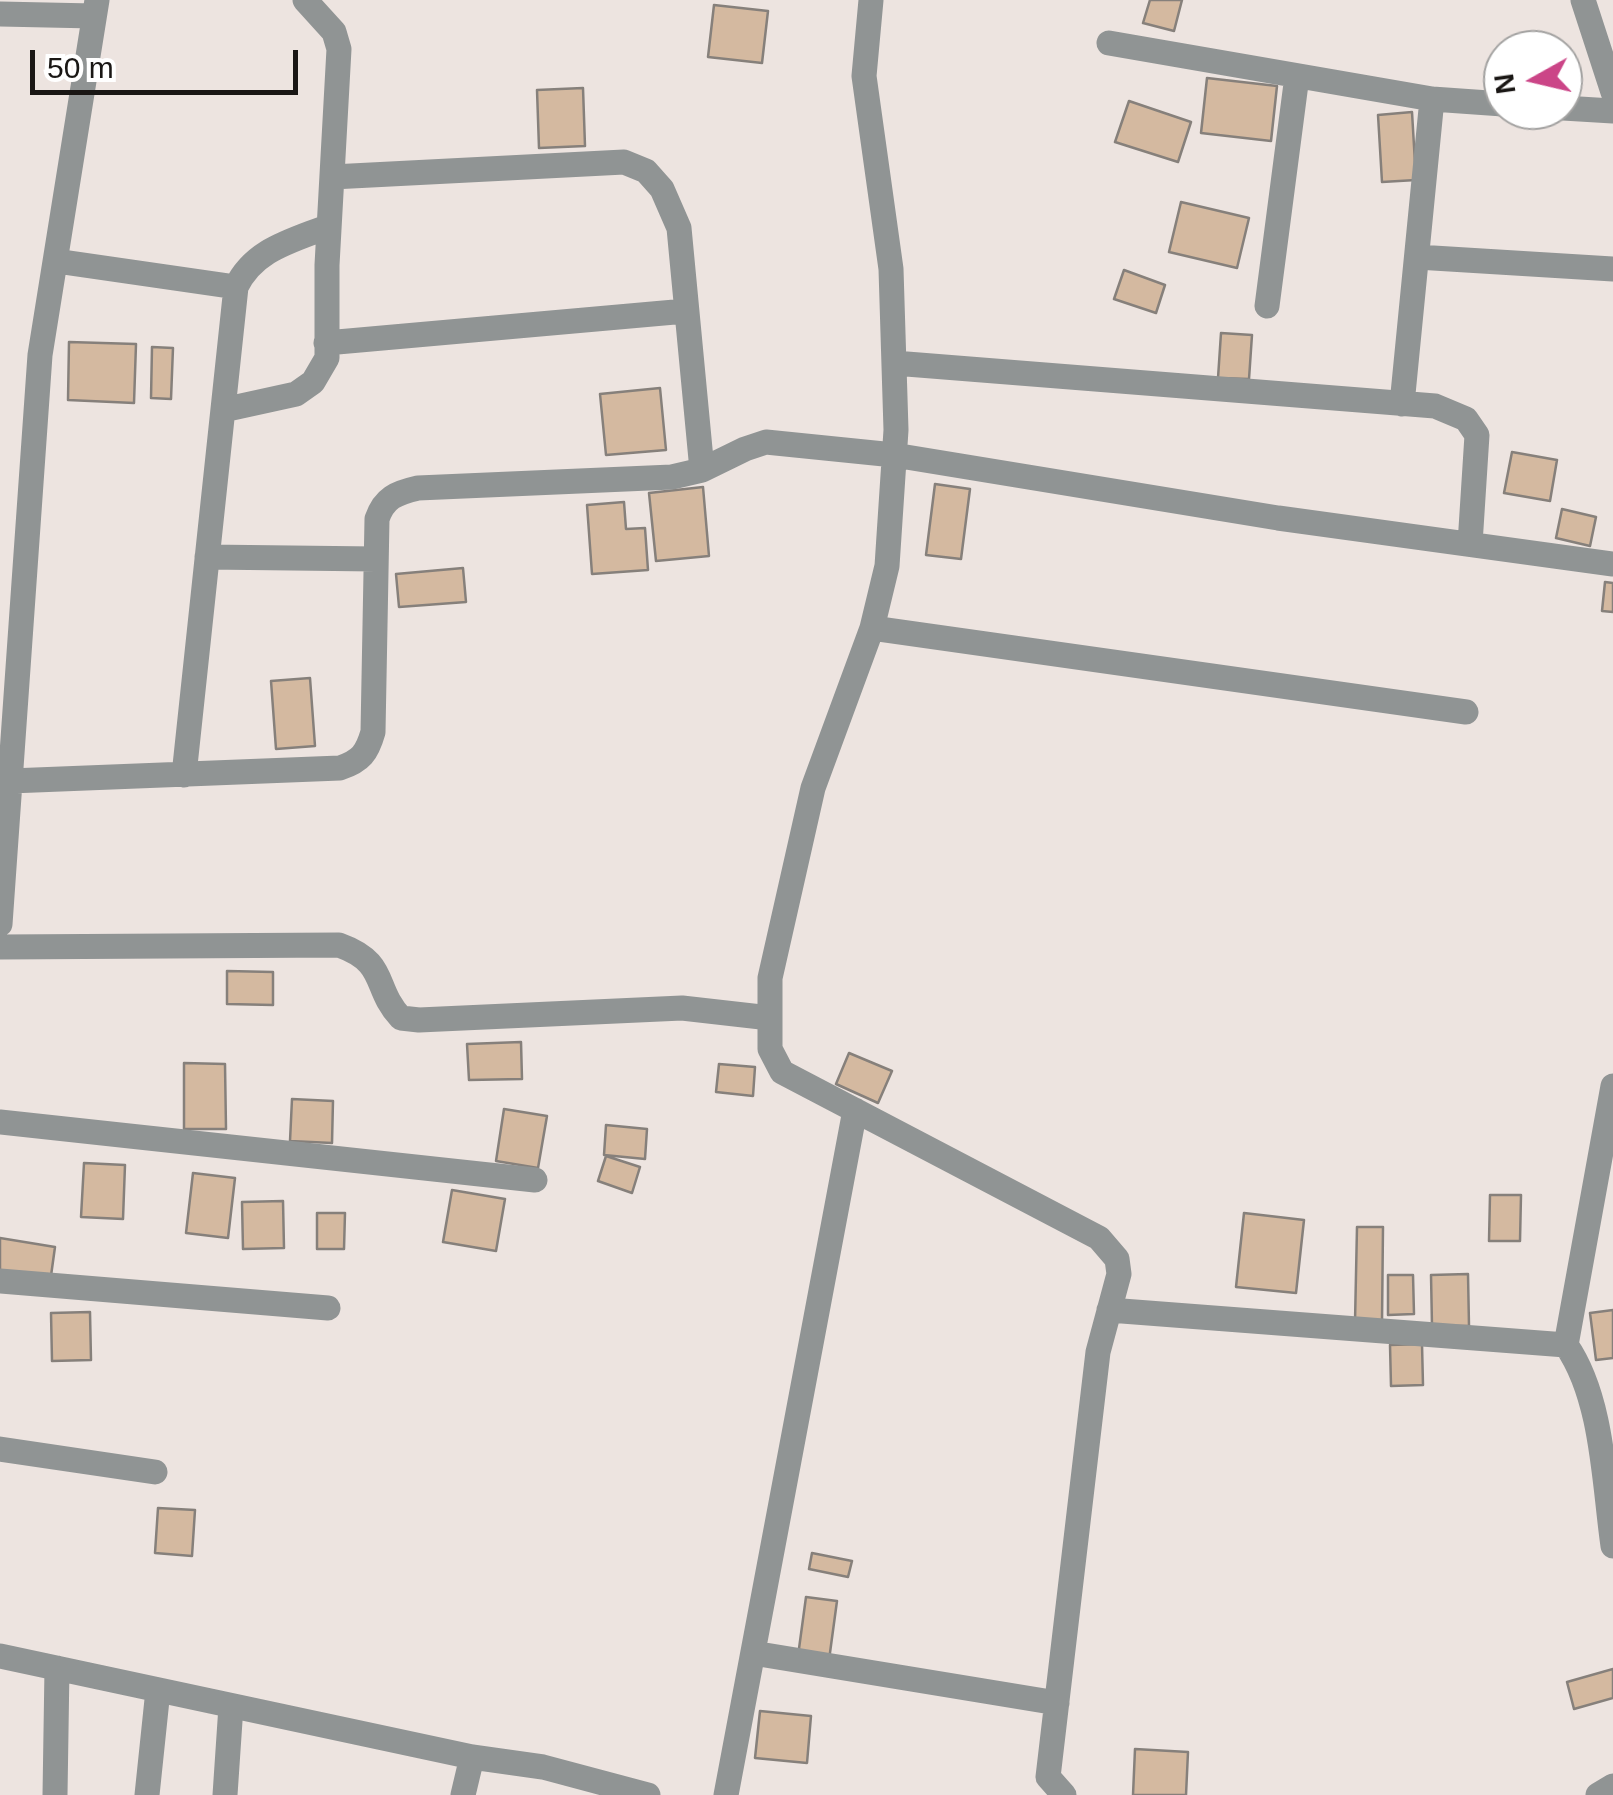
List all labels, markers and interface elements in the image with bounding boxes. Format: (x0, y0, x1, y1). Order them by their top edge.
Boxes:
scale bar (35, 30, 302, 92)
north arrow (1483, 30, 1583, 130)
text: 50 m (47, 51, 114, 84)
text: N (1488, 72, 1522, 96)

